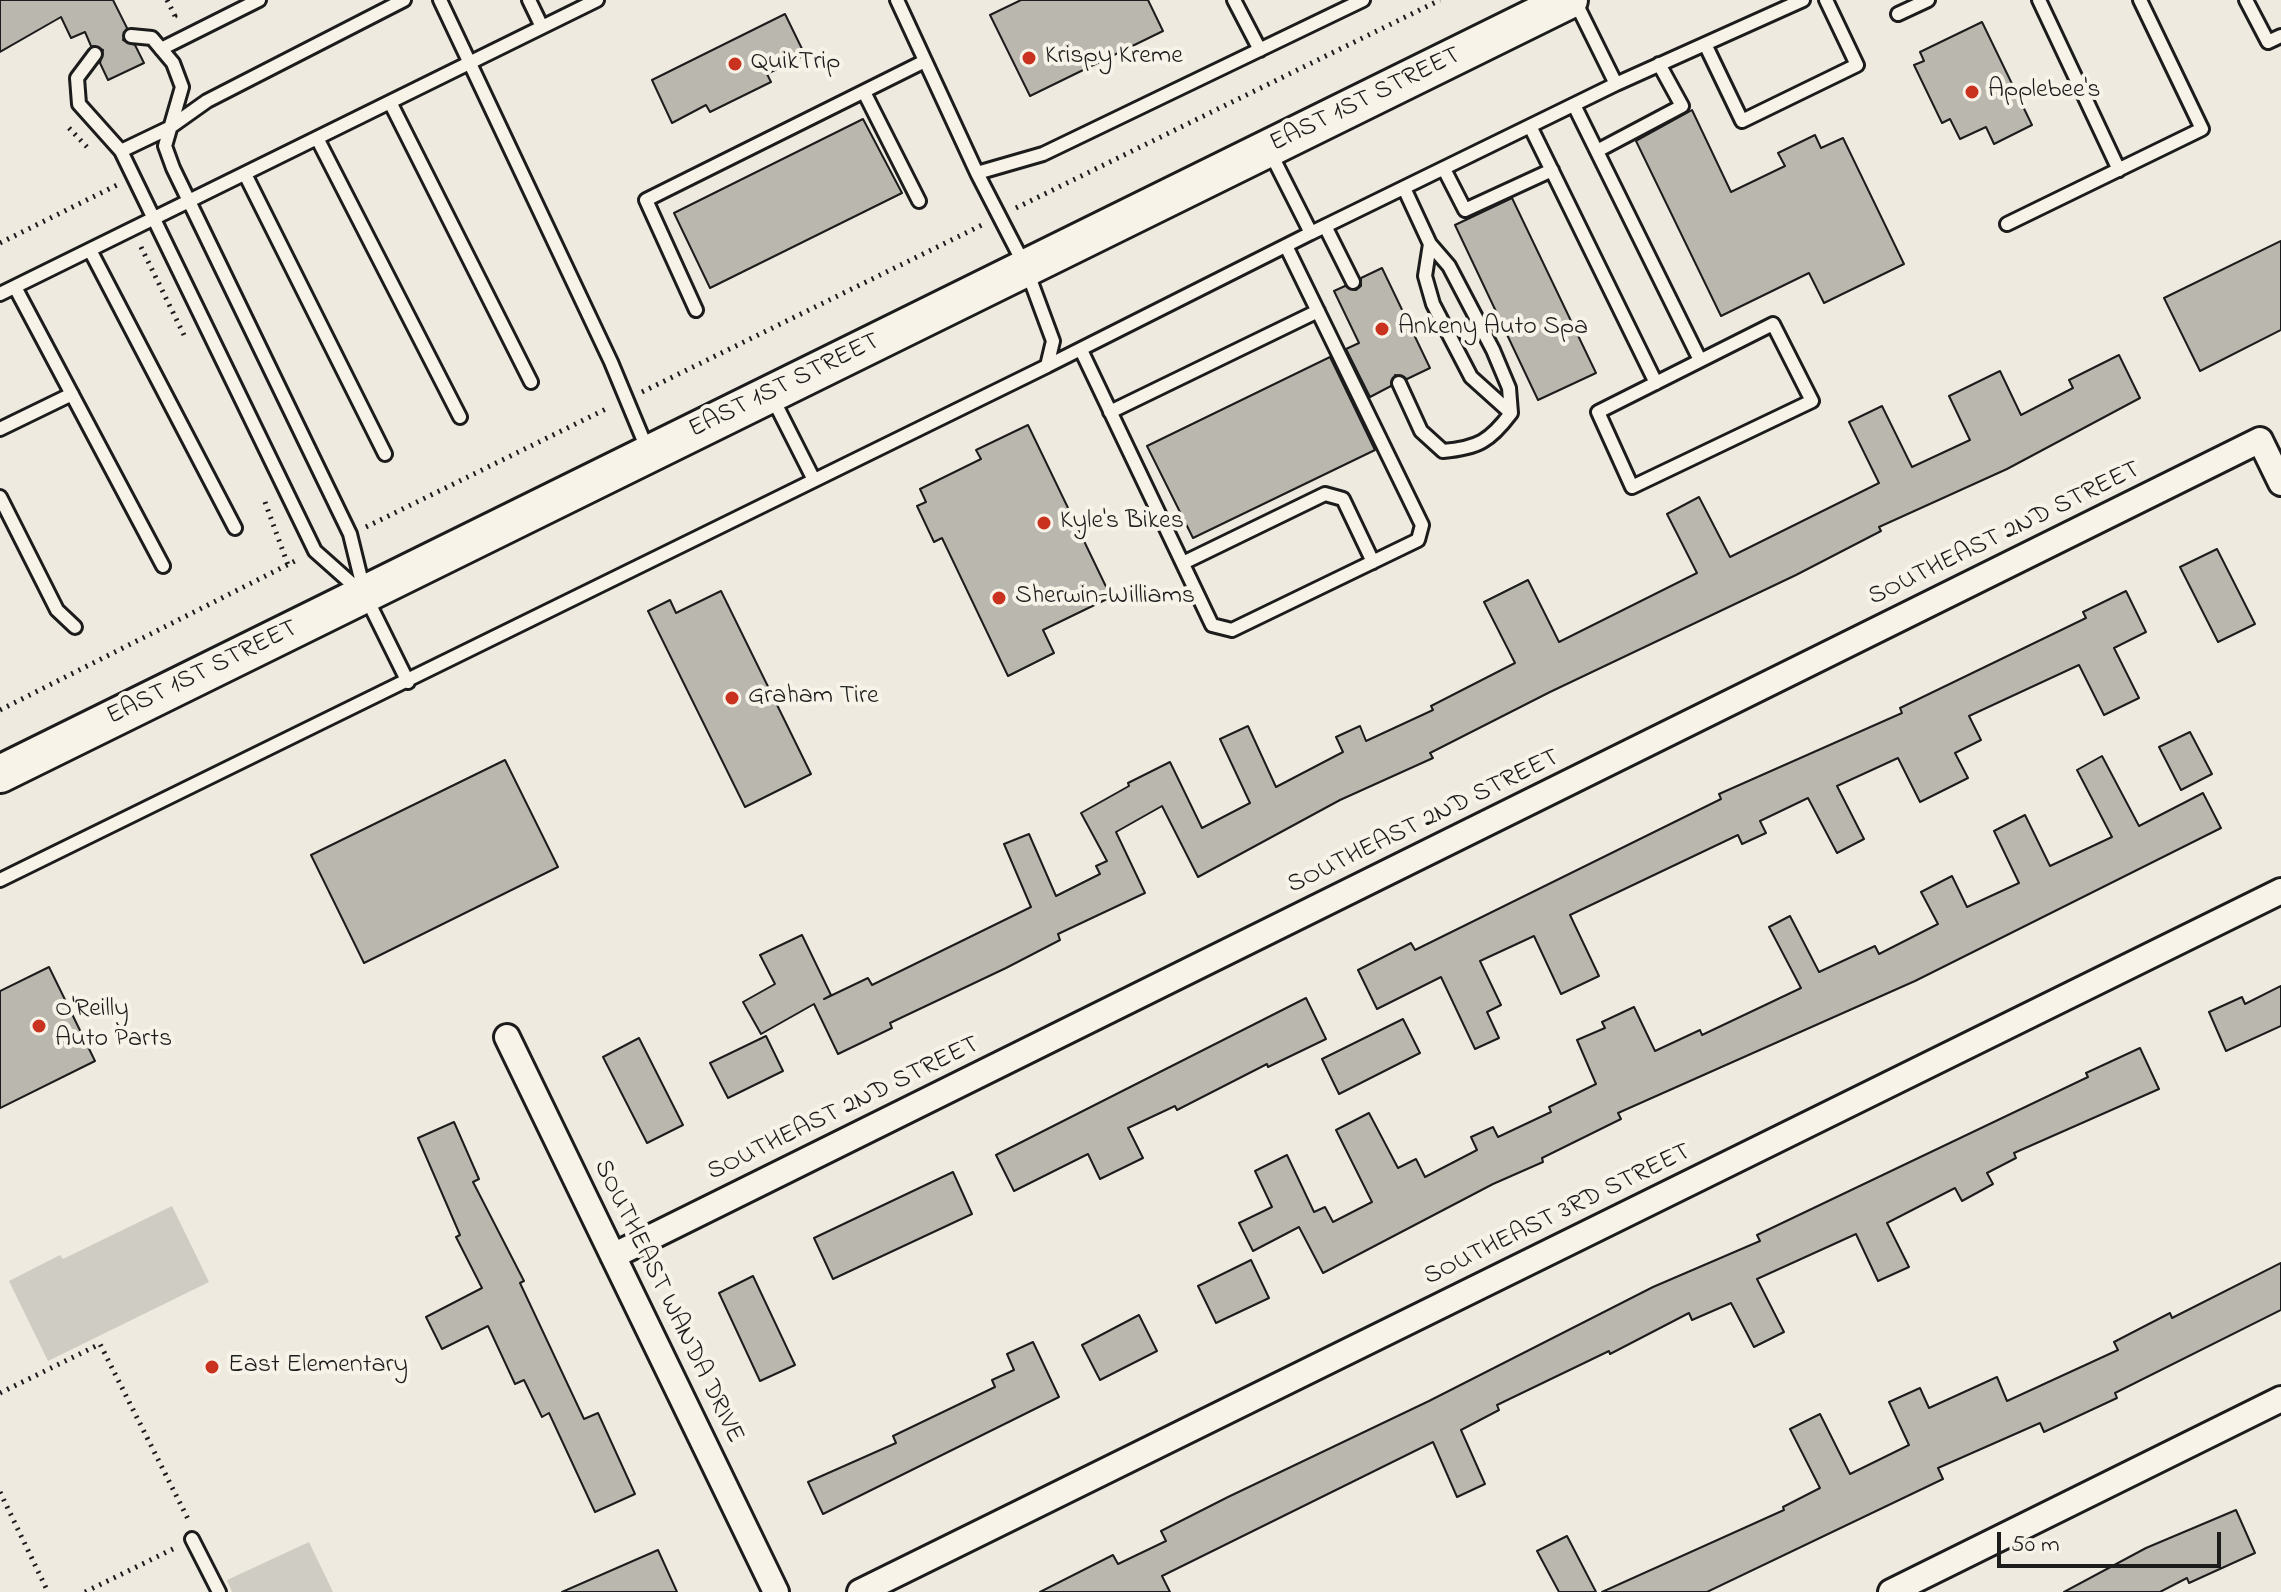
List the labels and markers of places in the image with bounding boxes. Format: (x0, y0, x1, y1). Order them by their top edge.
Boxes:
place label: Krispy Kreme (1045, 42, 1183, 74)
place label: QuikTrip (751, 48, 840, 80)
marker: Krispy Kreme (1020, 49, 1038, 67)
marker: QuikTrip (726, 55, 744, 73)
place label: Applebee's (1988, 76, 2101, 108)
marker: Applebee's (1963, 83, 1981, 101)
place label: Ankeny Auto Spa (1398, 313, 1588, 345)
marker: Ankeny Auto Spa (1373, 320, 1391, 338)
place label: Kyle's Bikes (1060, 507, 1184, 539)
marker: Kyle's Bikes (1035, 514, 1053, 532)
place label: Sherwin-Williams (1015, 582, 1195, 614)
marker: Sherwin-Williams (990, 589, 1008, 607)
place label: Graham Tire (748, 682, 879, 714)
marker: Graham Tire (723, 689, 741, 707)
place label: O'Reilly Auto Parts (55, 995, 172, 1056)
marker: O'Reilly Auto Parts (30, 1017, 48, 1035)
place label: East Elementary (228, 1351, 408, 1383)
marker: East Elementary (203, 1358, 221, 1376)

